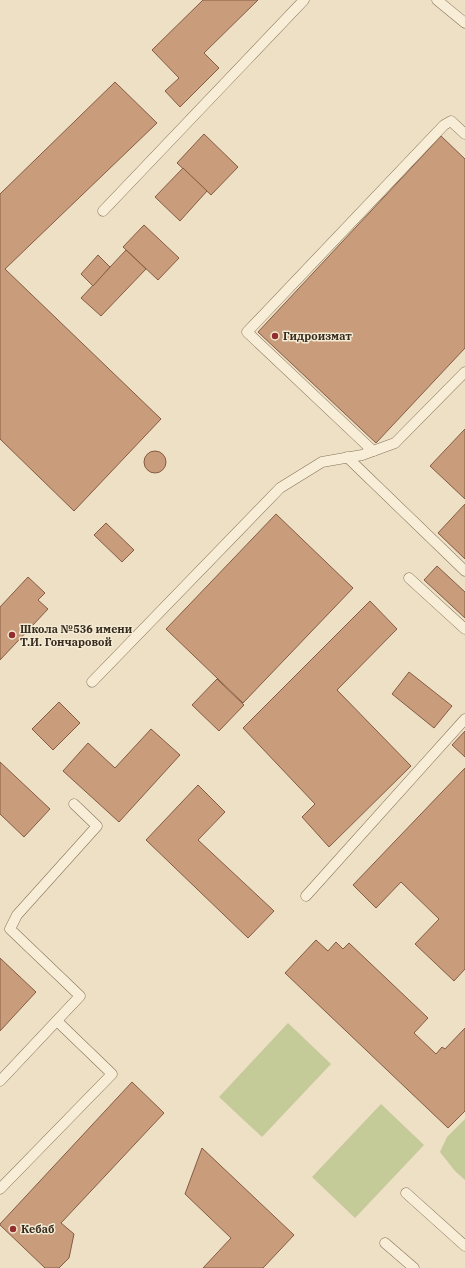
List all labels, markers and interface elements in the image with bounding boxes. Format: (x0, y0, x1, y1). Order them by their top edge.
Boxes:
place label: Гидроизмат (283, 329, 352, 343)
marker: Гидроизмат (270, 331, 280, 341)
place label: Школа №536 имени Т.И. Гончаровой (20, 622, 133, 649)
marker: Школа №536 имени Т.И. Гончаровой (7, 630, 17, 640)
place label: Кебаб (21, 1222, 54, 1236)
marker: Кебаб (8, 1224, 18, 1234)

